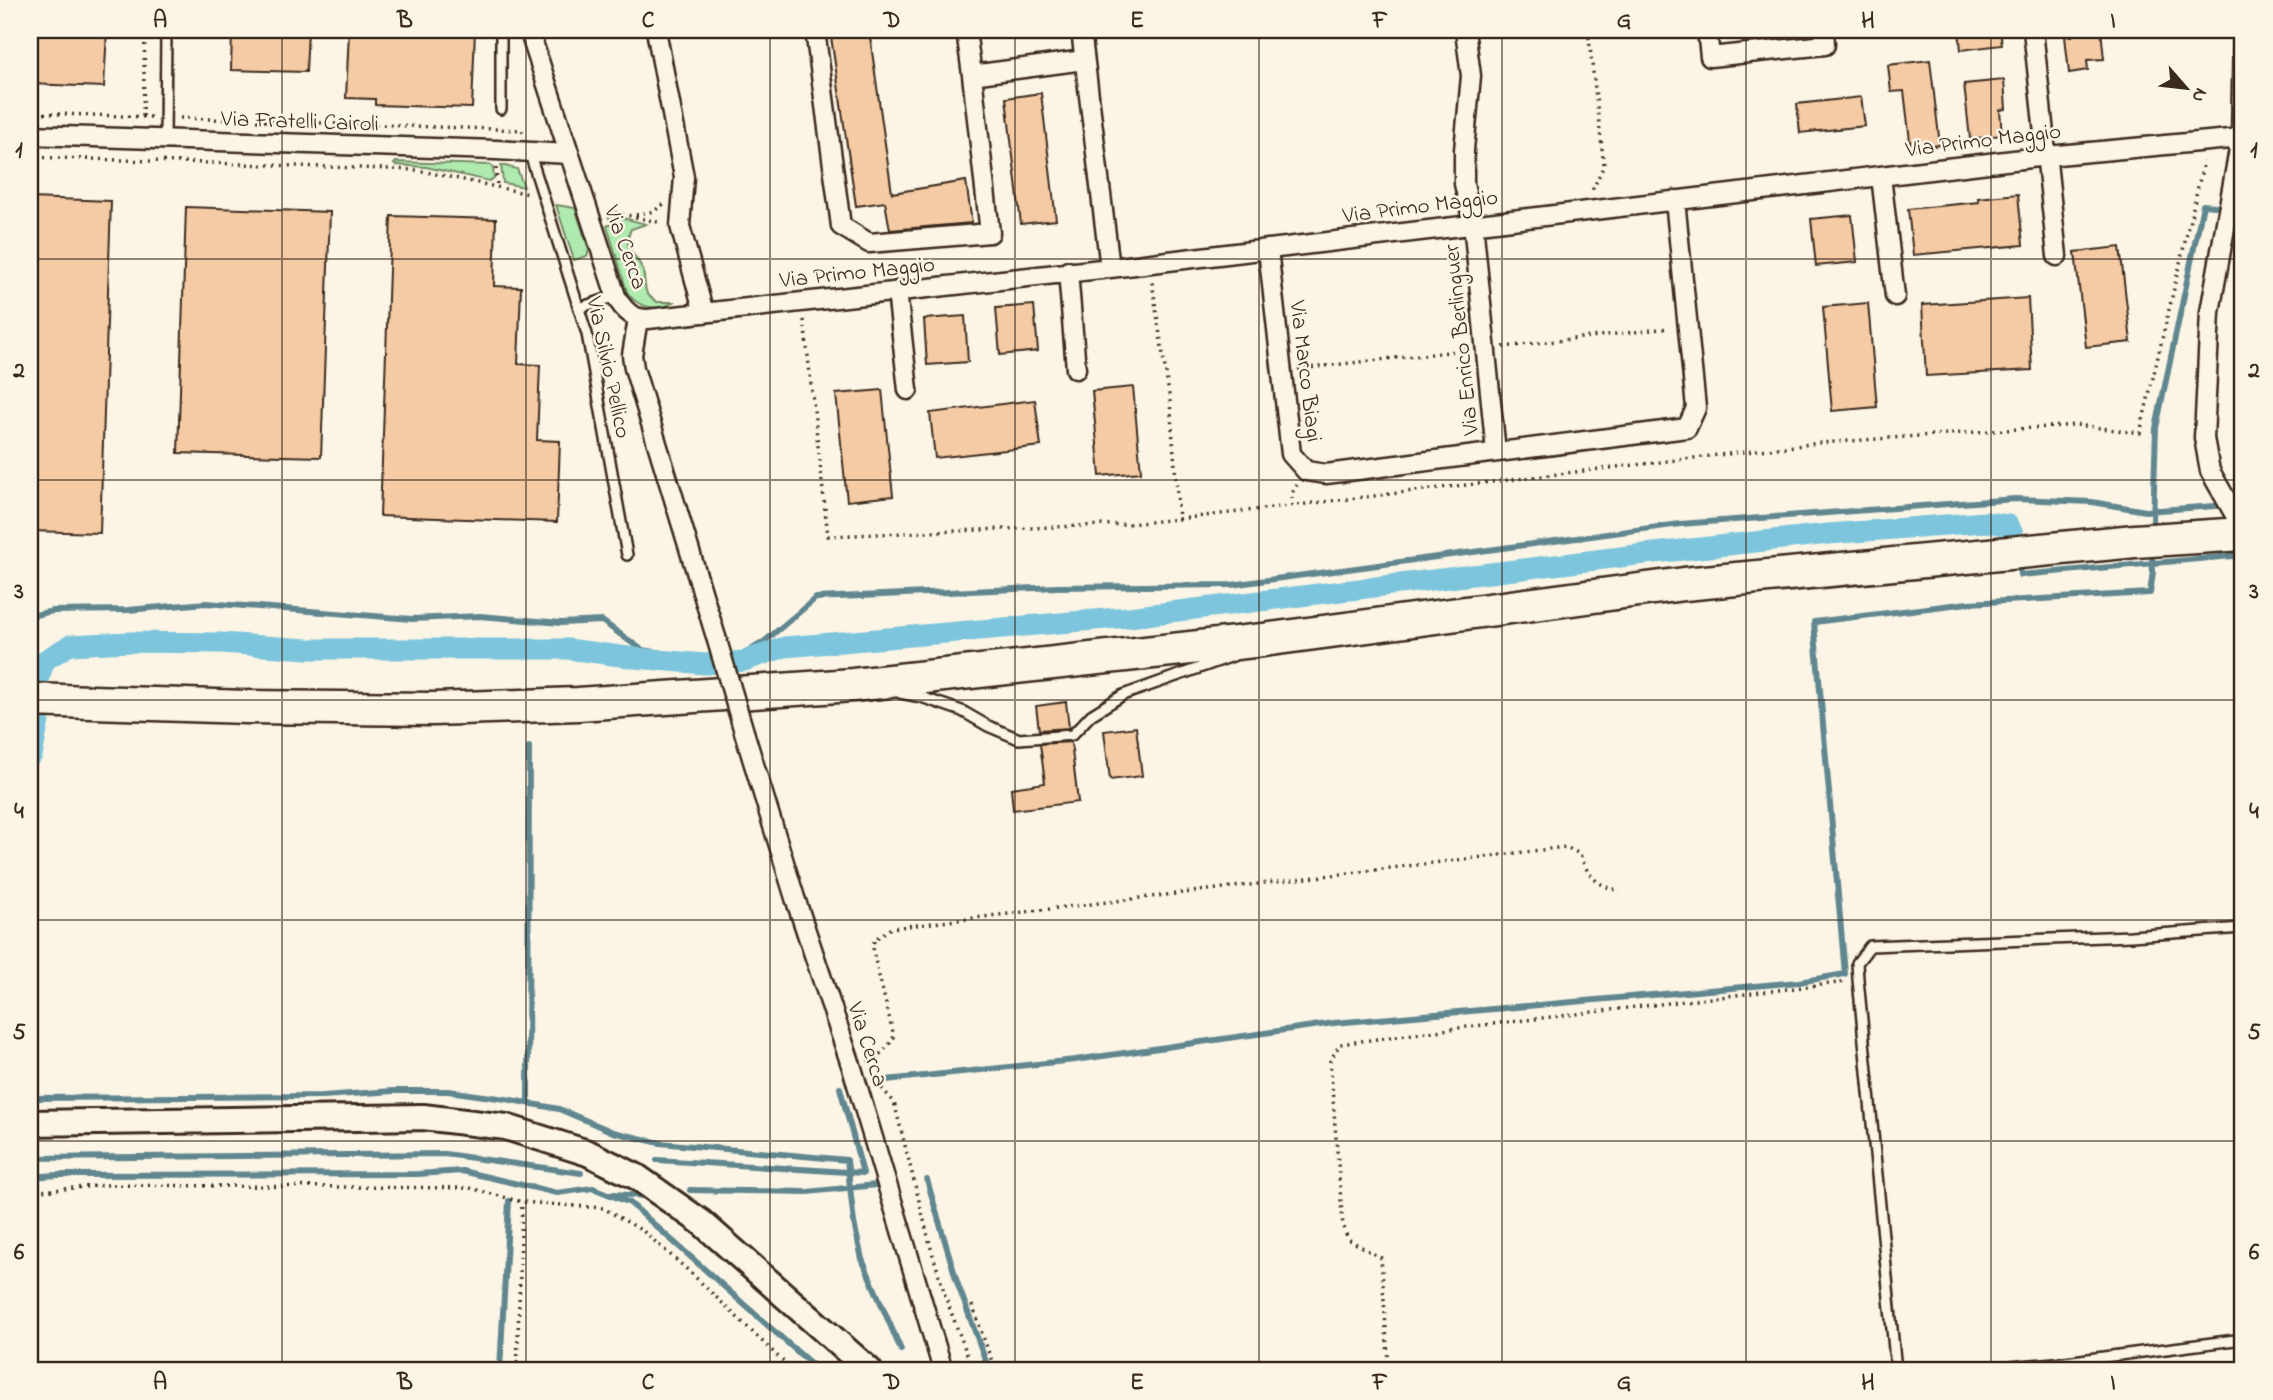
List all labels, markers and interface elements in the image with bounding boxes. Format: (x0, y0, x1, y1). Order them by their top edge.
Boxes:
text: A (153, 5, 167, 38)
text: B (396, 5, 413, 38)
text: C (642, 5, 655, 38)
text: D (883, 5, 900, 38)
text: E (1130, 5, 1144, 38)
text: F (1372, 5, 1388, 38)
text: G (1617, 5, 1631, 38)
text: H (1861, 5, 1875, 38)
text: I (2110, 5, 2116, 38)
north arrow (2150, 52, 2220, 122)
text: N (2184, 83, 2214, 107)
street label: Via Fratelli Cairoli (219, 103, 380, 142)
street label: Via Primo Maggio (1903, 116, 2063, 168)
text: 1 (15, 135, 23, 168)
text: 1 (2250, 135, 2258, 168)
street label: Via Primo Maggio (1340, 182, 1500, 234)
street label: Via Cerca (594, 200, 655, 294)
street label: Via Enrico Berlinguer (1436, 242, 1490, 438)
street label: Via Primo Maggio (777, 249, 937, 299)
street label: Via Silvio Pellico (576, 293, 639, 441)
street label: Via Marco Biagi (1278, 298, 1330, 444)
text: 2 (12, 355, 25, 388)
text: 2 (2247, 355, 2260, 388)
text: 3 (13, 576, 24, 609)
text: 3 (2248, 576, 2259, 609)
text: 4 (14, 796, 24, 829)
text: 4 (2249, 796, 2259, 829)
street label: Via Cerca (837, 997, 896, 1091)
text: 5 (12, 1017, 26, 1050)
text: 5 (2247, 1017, 2261, 1050)
text: 6 (14, 1237, 25, 1270)
text: 6 (2249, 1237, 2260, 1270)
text: A (153, 1367, 167, 1400)
text: B (396, 1367, 413, 1400)
text: C (642, 1367, 655, 1400)
text: D (883, 1367, 900, 1400)
text: E (1130, 1367, 1144, 1400)
text: F (1372, 1367, 1388, 1400)
text: G (1617, 1367, 1631, 1400)
text: H (1861, 1367, 1875, 1400)
text: I (2110, 1367, 2116, 1400)

